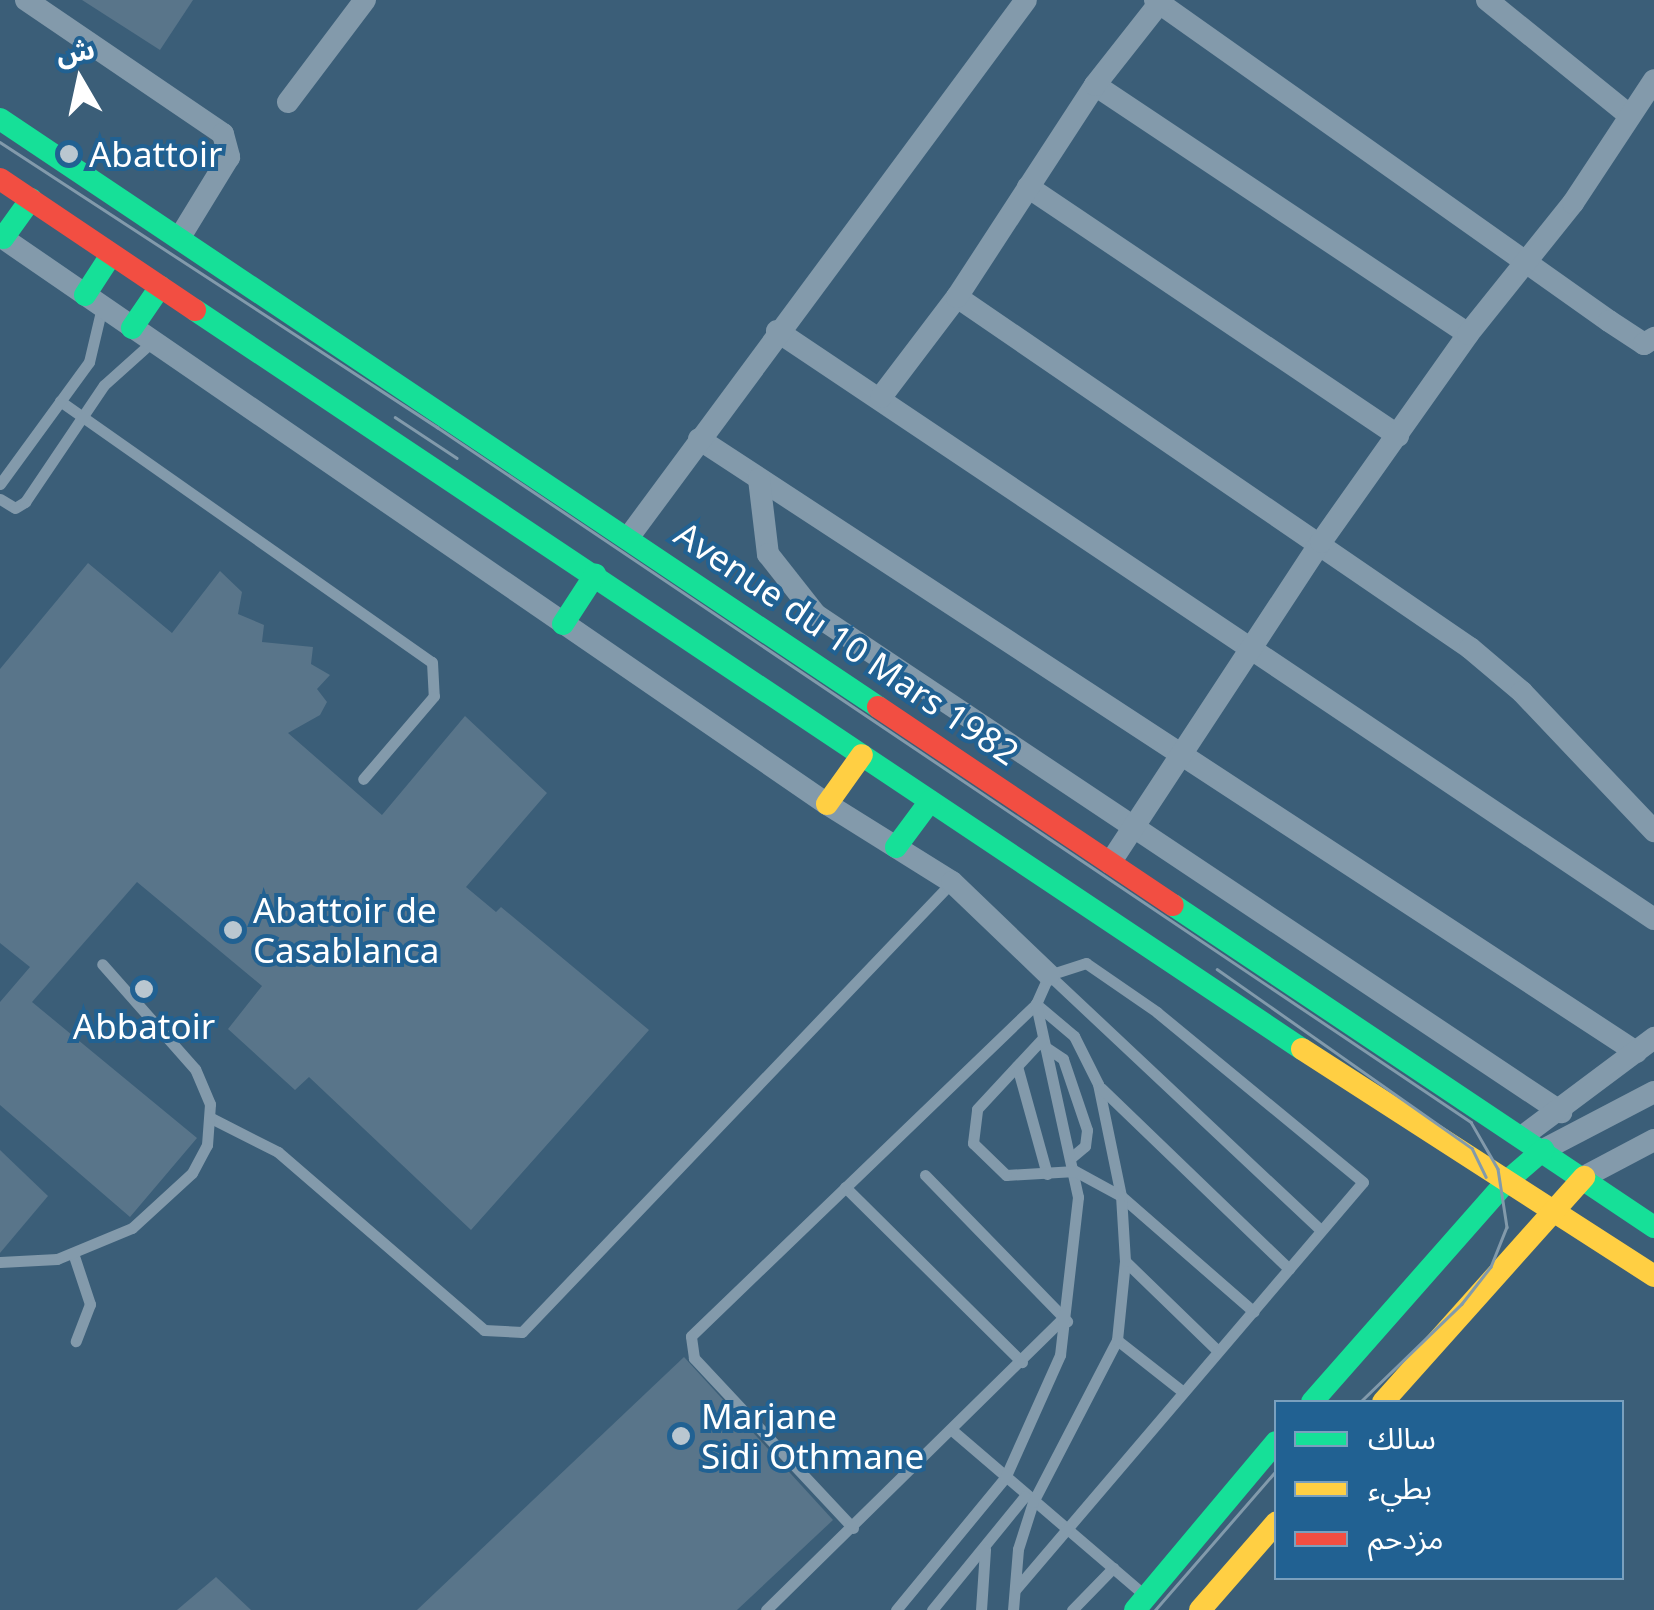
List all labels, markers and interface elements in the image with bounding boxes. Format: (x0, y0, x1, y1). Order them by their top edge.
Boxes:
text: ش (53, 29, 97, 72)
north arrow (30, 30, 130, 130)
place label: Abattoir (89, 133, 222, 175)
marker: Abattoir (58, 143, 80, 165)
street label: Avenue du 10 Mars 1982 (667, 512, 1027, 774)
place label: Abattoir de Casablanca (253, 889, 439, 971)
marker: Abattoir de Casablanca (222, 919, 244, 941)
marker: Abbatoir (133, 978, 155, 1000)
place label: Abbatoir (73, 1005, 215, 1047)
place label: Marjane Sidi Othmane (701, 1395, 924, 1477)
legend (1274, 1400, 1624, 1580)
text: سالك (1368, 1417, 1436, 1458)
marker: Marjane Sidi Othmane (670, 1425, 692, 1447)
text: بطيء (1368, 1467, 1432, 1508)
text: مزدحم (1368, 1517, 1444, 1558)

